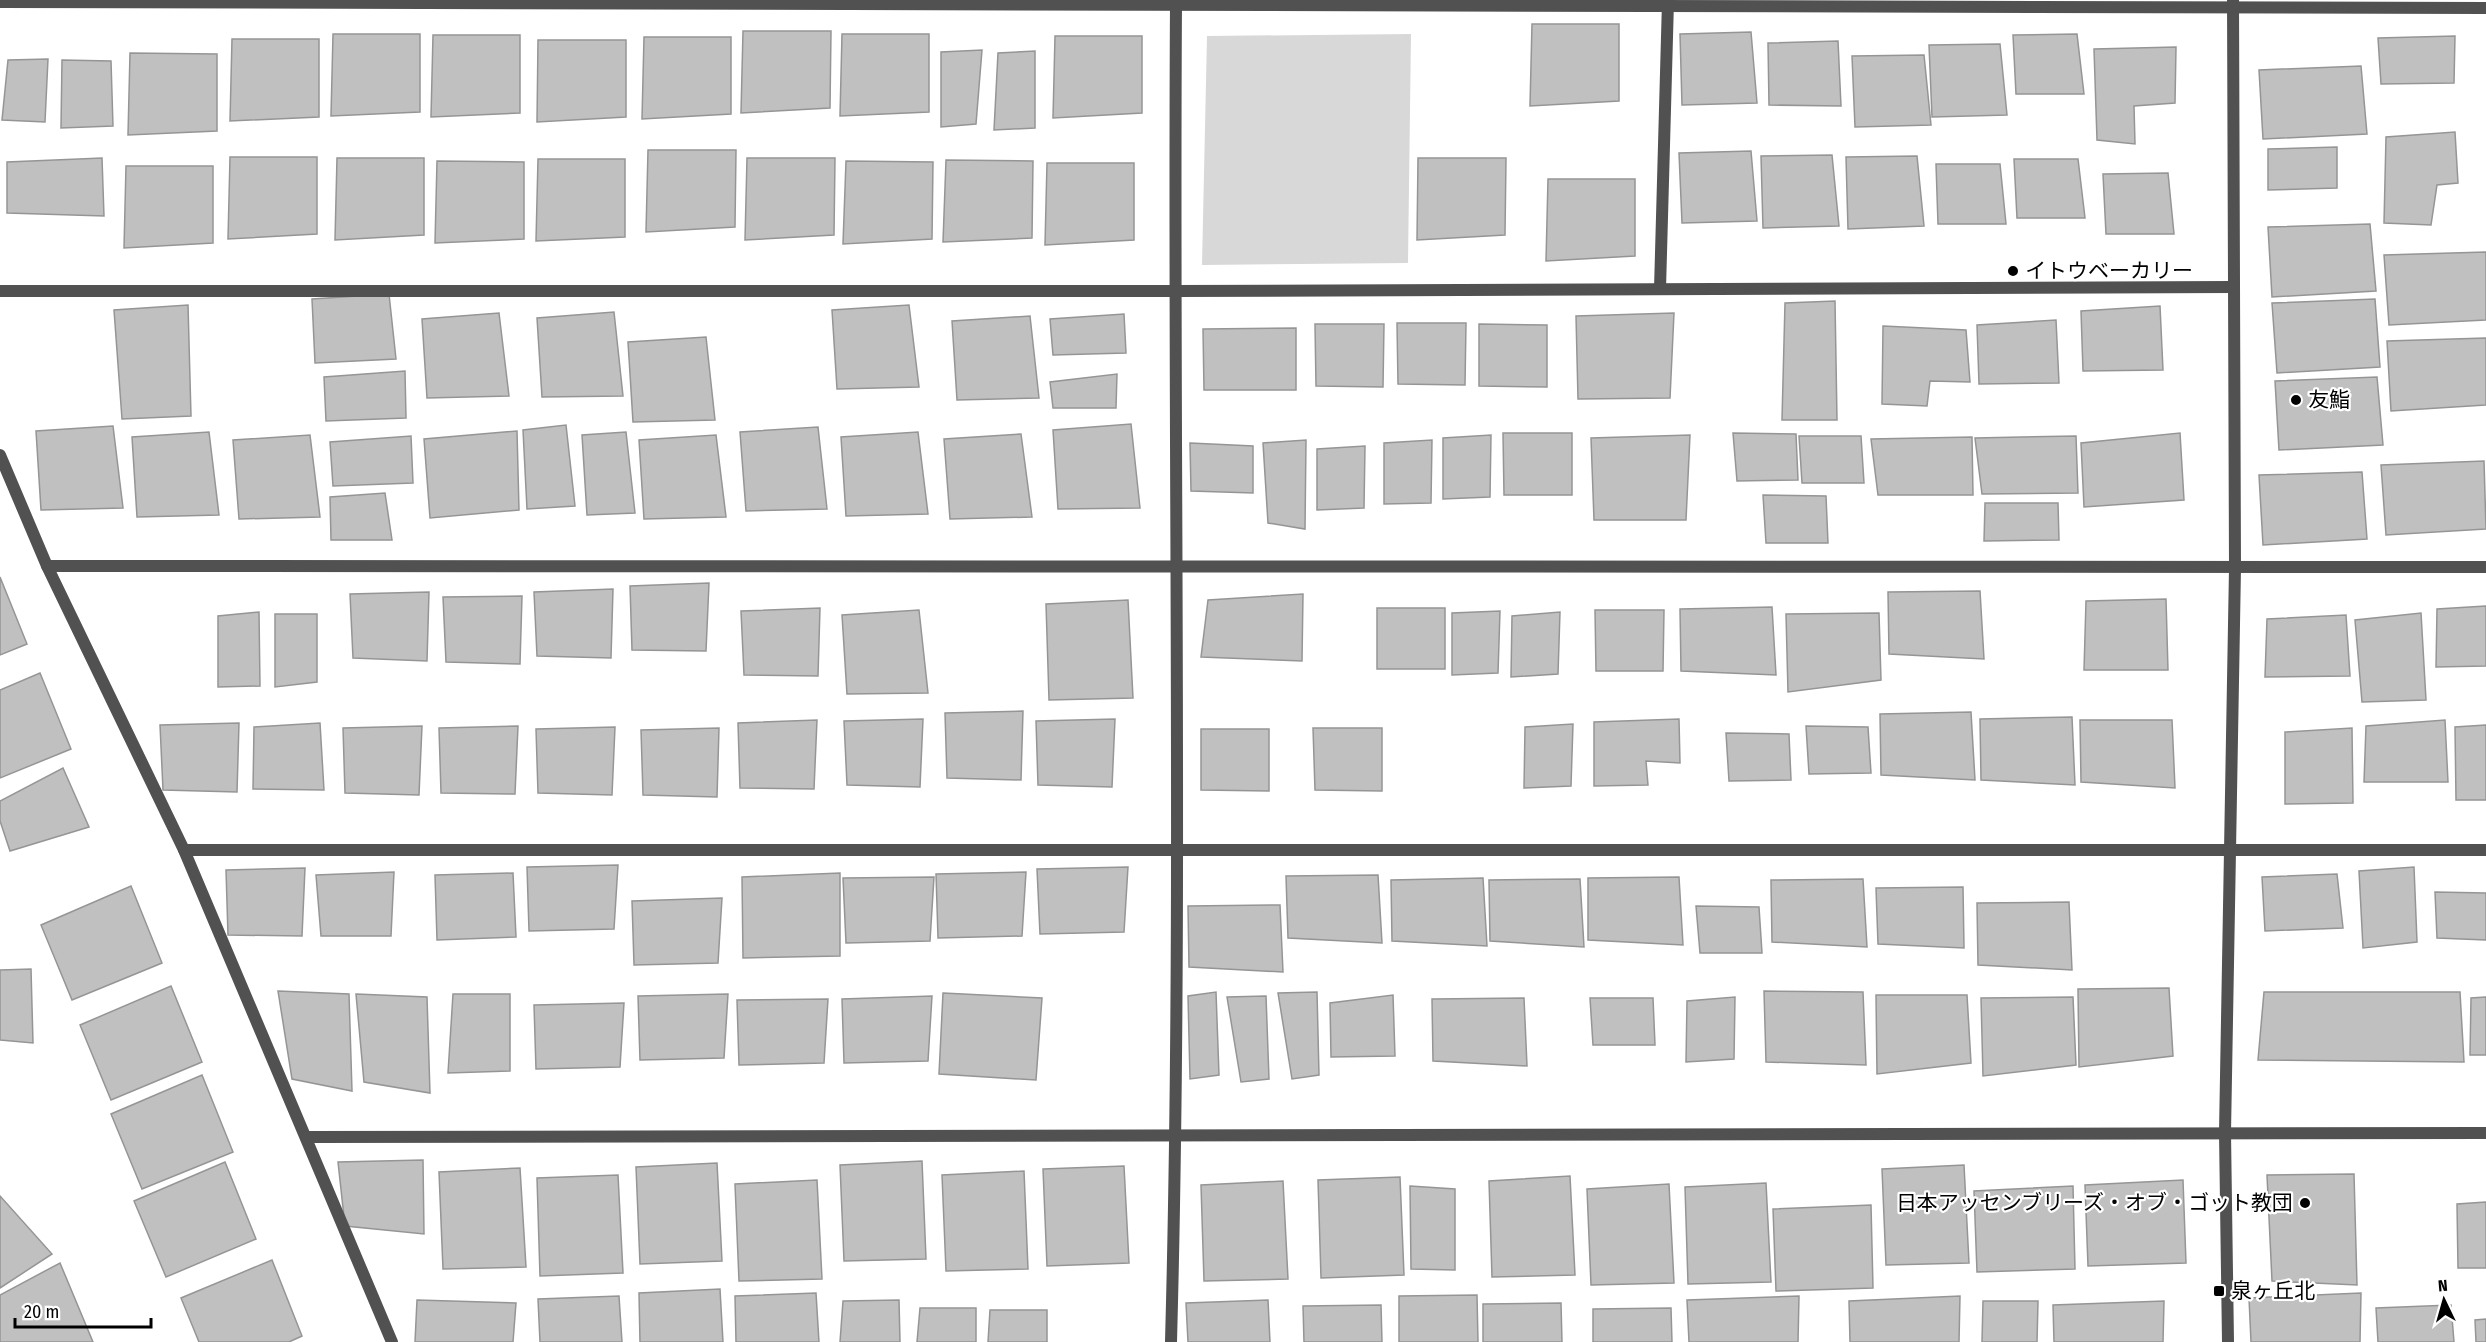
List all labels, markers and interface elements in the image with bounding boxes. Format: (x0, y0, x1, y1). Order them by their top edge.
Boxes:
place label: イトウベーカリー (2025, 258, 2193, 284)
marker: イトウベーカリー (2006, 264, 2020, 278)
place label: 友鮨 (2308, 387, 2350, 413)
marker: 友鮨 (2289, 393, 2303, 407)
place label: 日本アッセンブリーズ・オブ・ゴット教団 (1896, 1190, 2293, 1216)
marker: 日本アッセンブリーズ・オブ・ゴット教団 (2298, 1196, 2312, 1210)
north arrow (2414, 1270, 2474, 1330)
text: N (2437, 1276, 2448, 1295)
place label: 泉ヶ丘北 (2231, 1278, 2315, 1304)
marker: 泉ヶ丘北 (2212, 1284, 2226, 1298)
scale bar (15, 1291, 152, 1329)
text: 20 m (24, 1301, 59, 1323)

